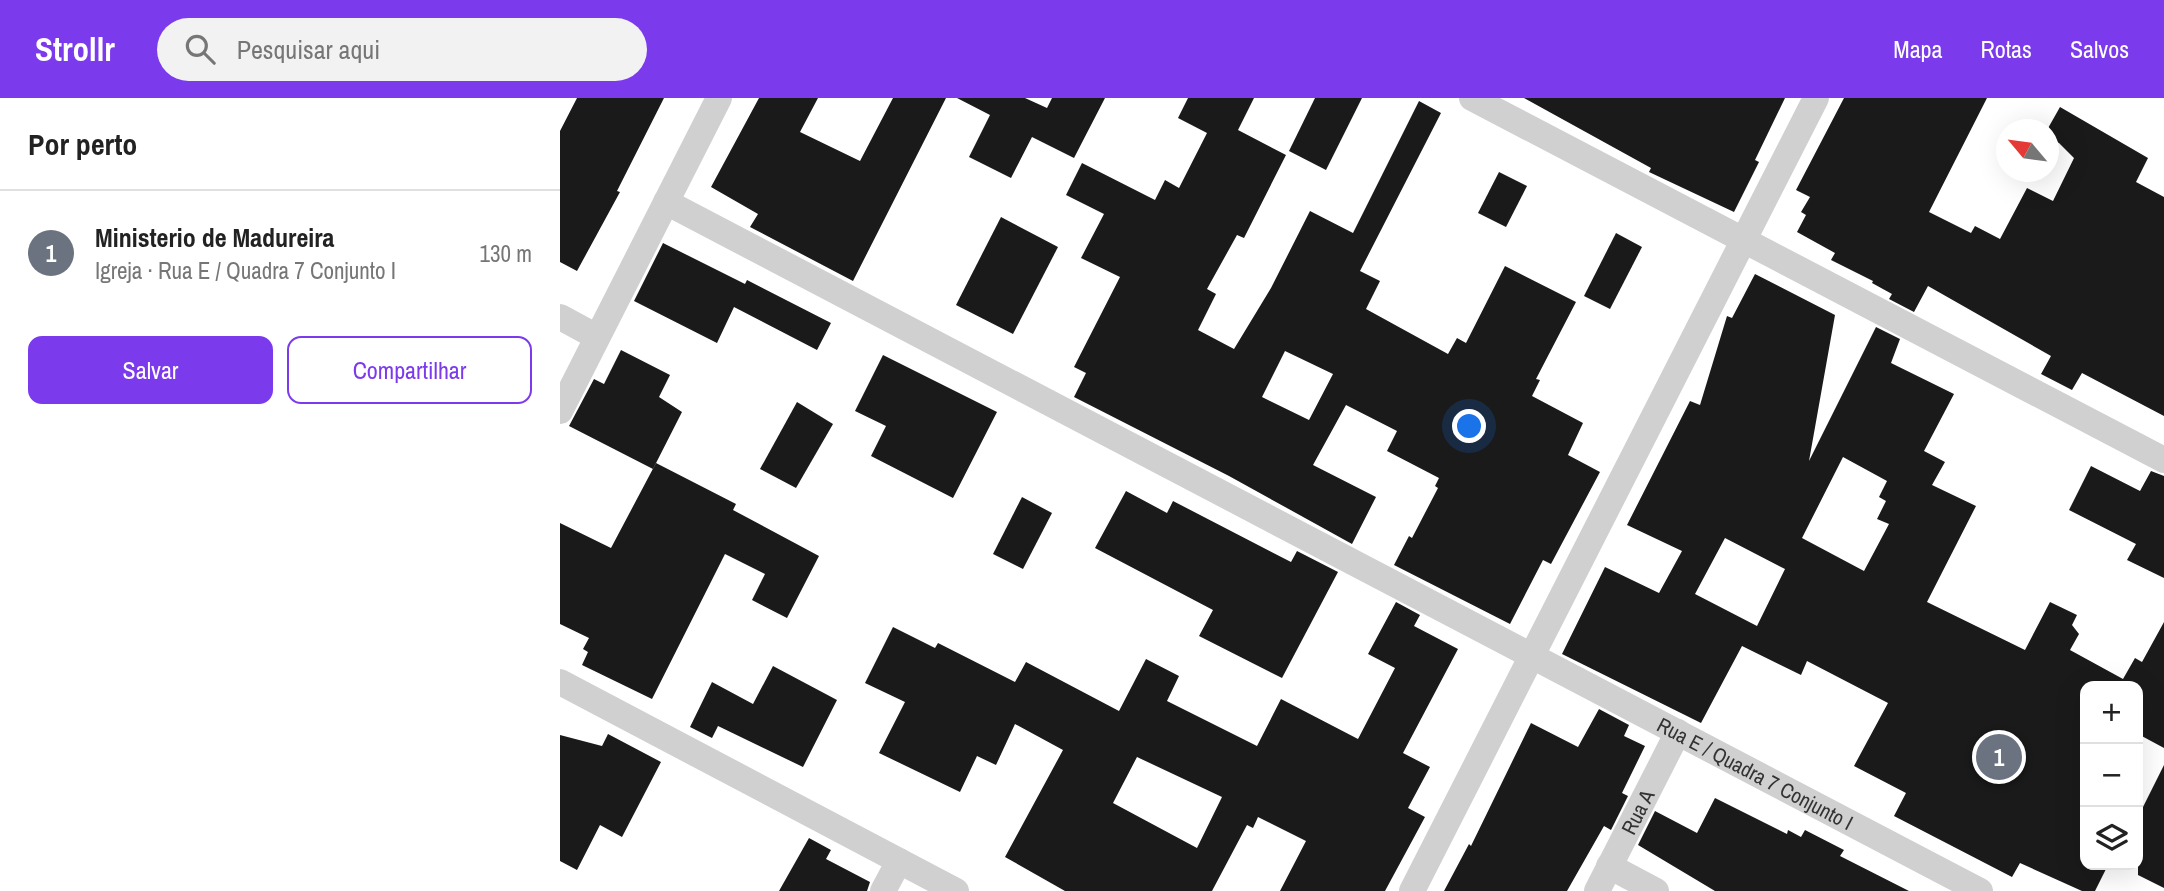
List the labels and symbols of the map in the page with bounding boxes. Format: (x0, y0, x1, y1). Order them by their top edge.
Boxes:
north arrow (1996, 119, 2059, 182)
your location (1452, 409, 1486, 443)
street label: Rua E / Quadra 7 Conjunto I (1652, 710, 1858, 837)
pin: 1 (1976, 731, 2022, 783)
street label: Rua A (1614, 784, 1661, 839)

